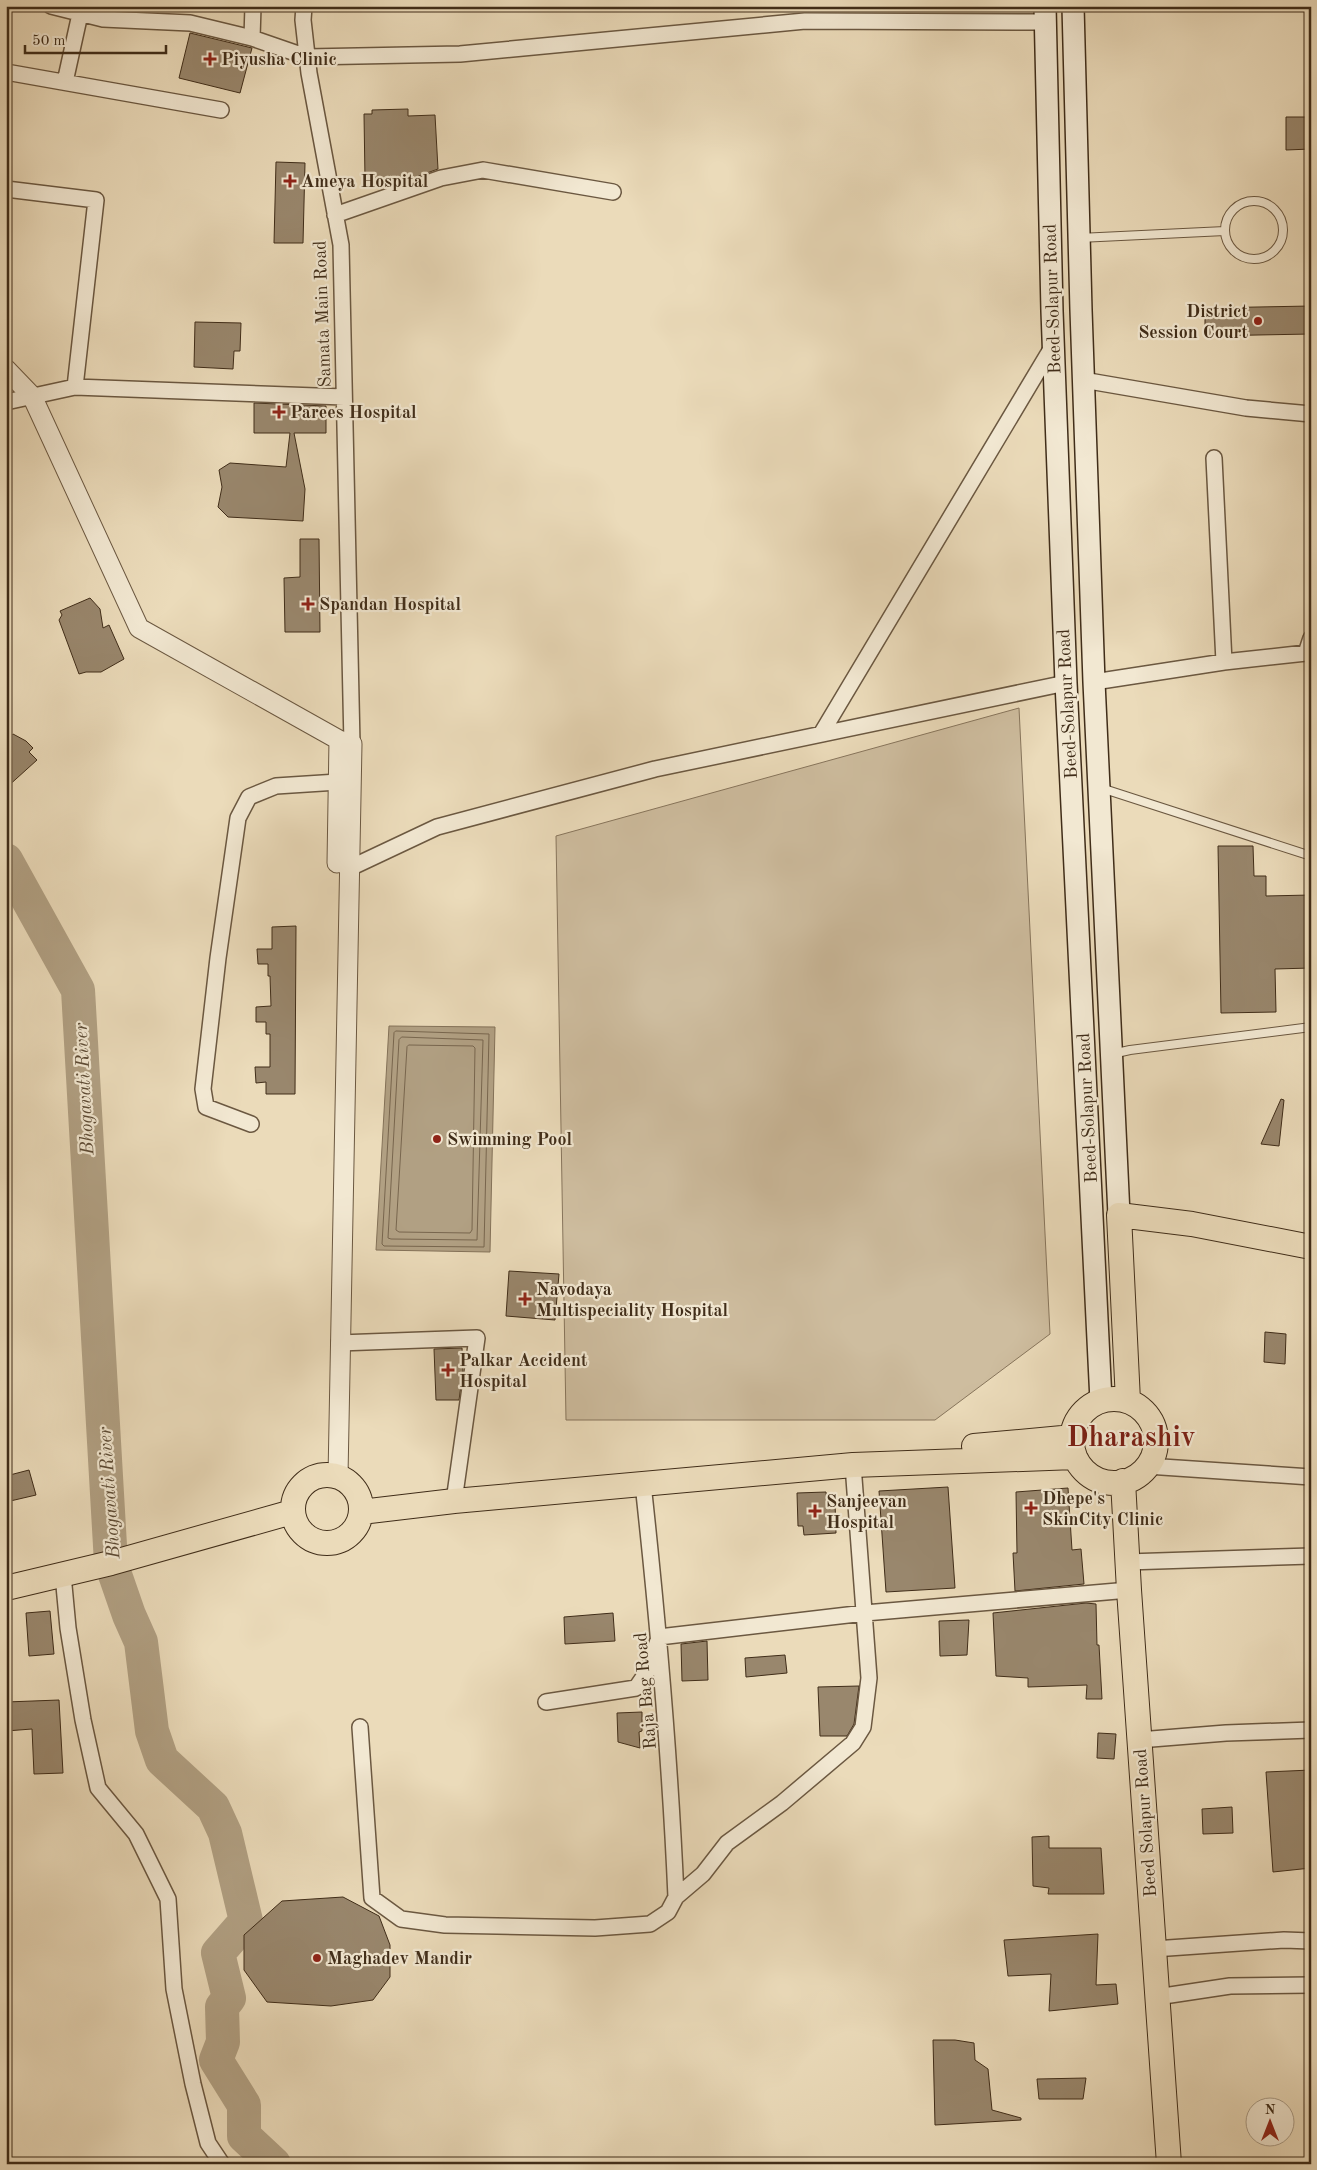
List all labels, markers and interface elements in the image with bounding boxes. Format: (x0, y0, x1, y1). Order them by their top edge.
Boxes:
scale bar (25, 22, 166, 54)
text: 50 m (32, 34, 66, 49)
place label: Piyusha Clinic (221, 51, 337, 69)
marker: Piyusha Clinic (203, 52, 217, 66)
place label: Ameya Hospital (301, 173, 429, 191)
marker: Ameya Hospital (283, 174, 297, 188)
street label: Beed-Solapur Road (1041, 224, 1065, 374)
street label: Samata Main Road (311, 240, 335, 388)
place label: District Session Court (1138, 303, 1248, 342)
marker: District Session Court (1252, 315, 1264, 327)
place label: Parees Hospital (290, 404, 417, 422)
marker: Parees Hospital (272, 405, 286, 419)
place label: Spandan Hospital (319, 596, 461, 614)
marker: Spandan Hospital (301, 597, 315, 611)
street label: Beed-Solapur Road (1055, 628, 1081, 779)
water label: Bhogavati River (73, 1021, 98, 1156)
street label: Beed-Solapur Road (1075, 1032, 1101, 1183)
place label: Swimming Pool (447, 1131, 572, 1149)
marker: Swimming Pool (431, 1133, 443, 1145)
place label: Navodaya Multispeciality Hospital (536, 1281, 729, 1320)
marker: Navodaya Multispeciality Hospital (518, 1292, 532, 1306)
place label: Palkar Accident Hospital (459, 1352, 588, 1391)
marker: Palkar Accident Hospital (441, 1363, 455, 1377)
water label: Bhogavati River (96, 1425, 125, 1560)
district label: Dharashiv (1066, 1425, 1196, 1453)
place label: Dhepe's SkinCity Clinic (1042, 1490, 1163, 1529)
place label: Sanjeevan Hospital (826, 1493, 907, 1532)
marker: Dhepe's SkinCity Clinic (1024, 1501, 1038, 1515)
marker: Sanjeevan Hospital (808, 1504, 822, 1518)
street label: Raja Bag Road (632, 1632, 660, 1750)
street label: Beed Solapur Road (1132, 1748, 1160, 1898)
place label: Maghadev Mandir (327, 1950, 472, 1968)
marker: Maghadev Mandir (311, 1952, 323, 1964)
north arrow (1244, 2098, 1294, 2148)
text: N (1265, 2103, 1276, 2117)

